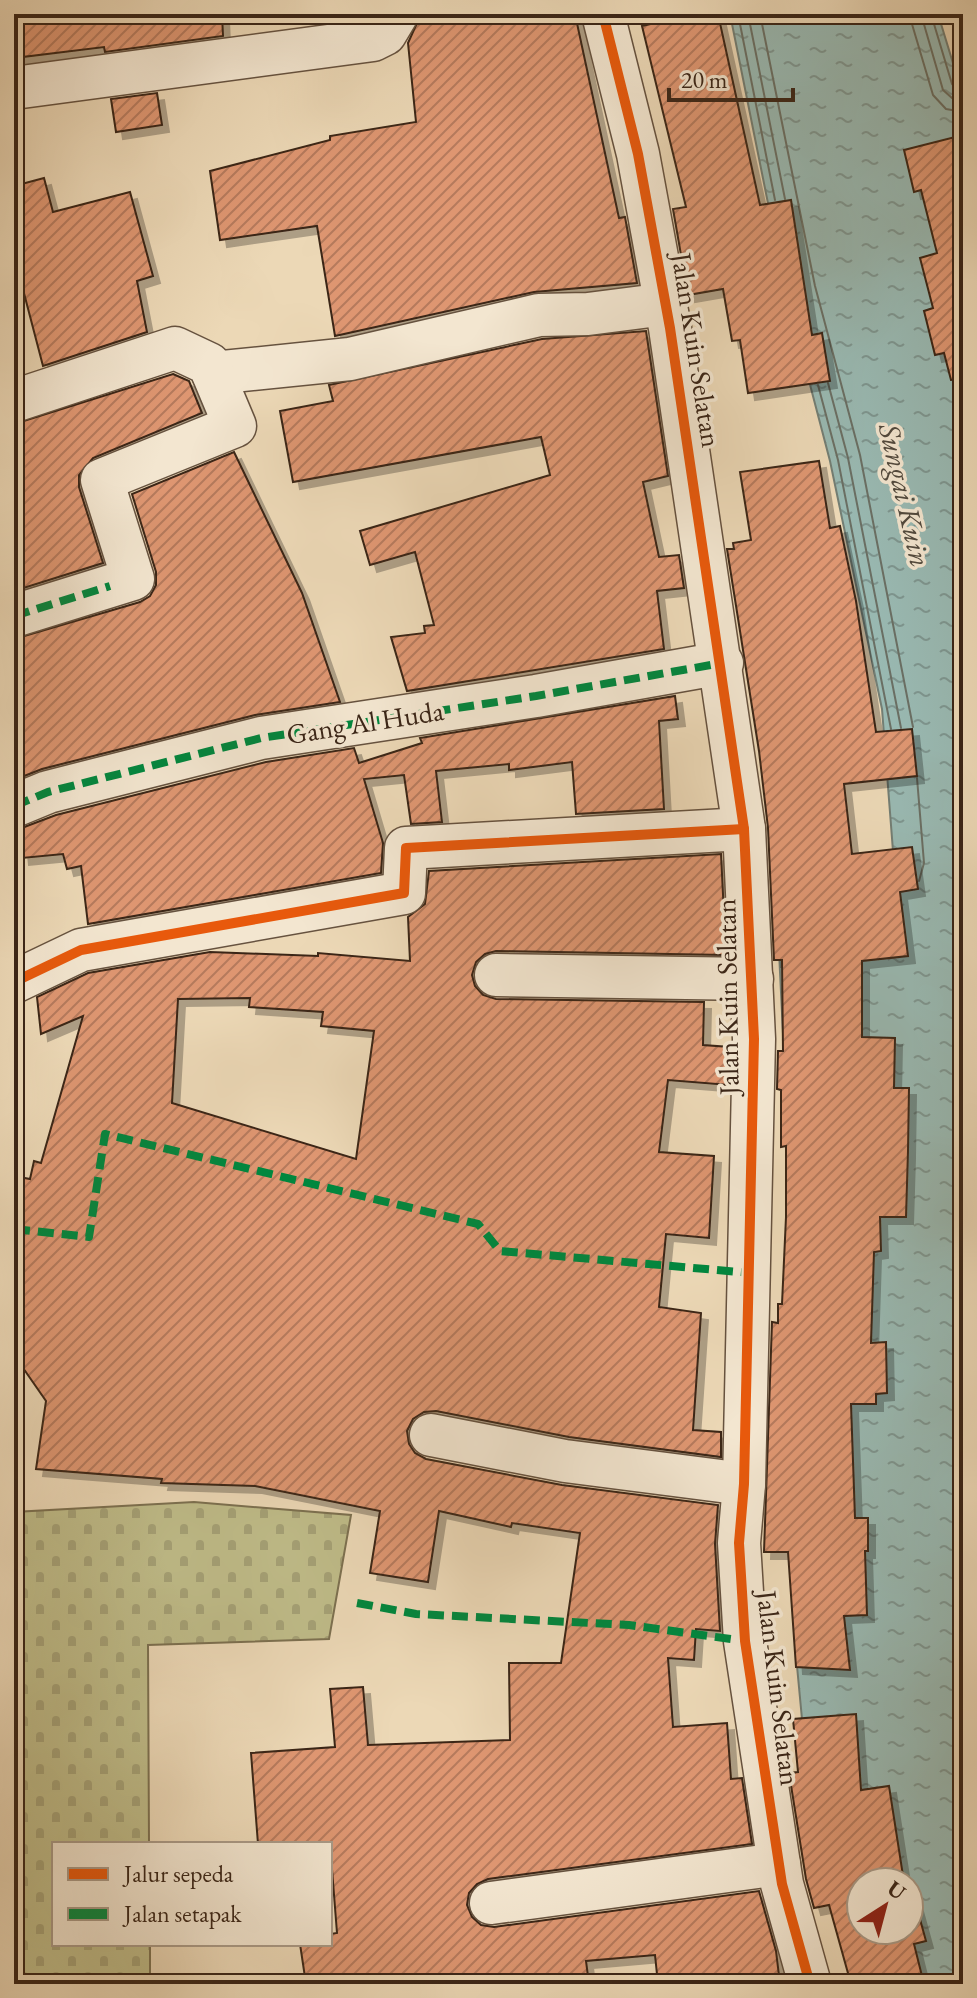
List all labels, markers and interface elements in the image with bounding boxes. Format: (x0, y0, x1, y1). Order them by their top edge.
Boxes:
scale bar (669, 52, 793, 102)
text: 20 m (681, 64, 728, 95)
street label: Jalan Kuin Selatan (664, 248, 730, 450)
water label: Sungai Kuin (870, 418, 941, 570)
street label: Gang Al Huda (284, 692, 447, 752)
street label: Jalan Kuin Selatan (707, 898, 747, 1098)
street label: Jalan Kuin Selatan (749, 1586, 809, 1788)
legend (52, 1842, 332, 1946)
text: Jalur sepeda (122, 1858, 234, 1889)
north arrow (845, 1866, 925, 1946)
text: U (881, 1874, 912, 1907)
text: Jalan setapak (122, 1898, 242, 1929)

